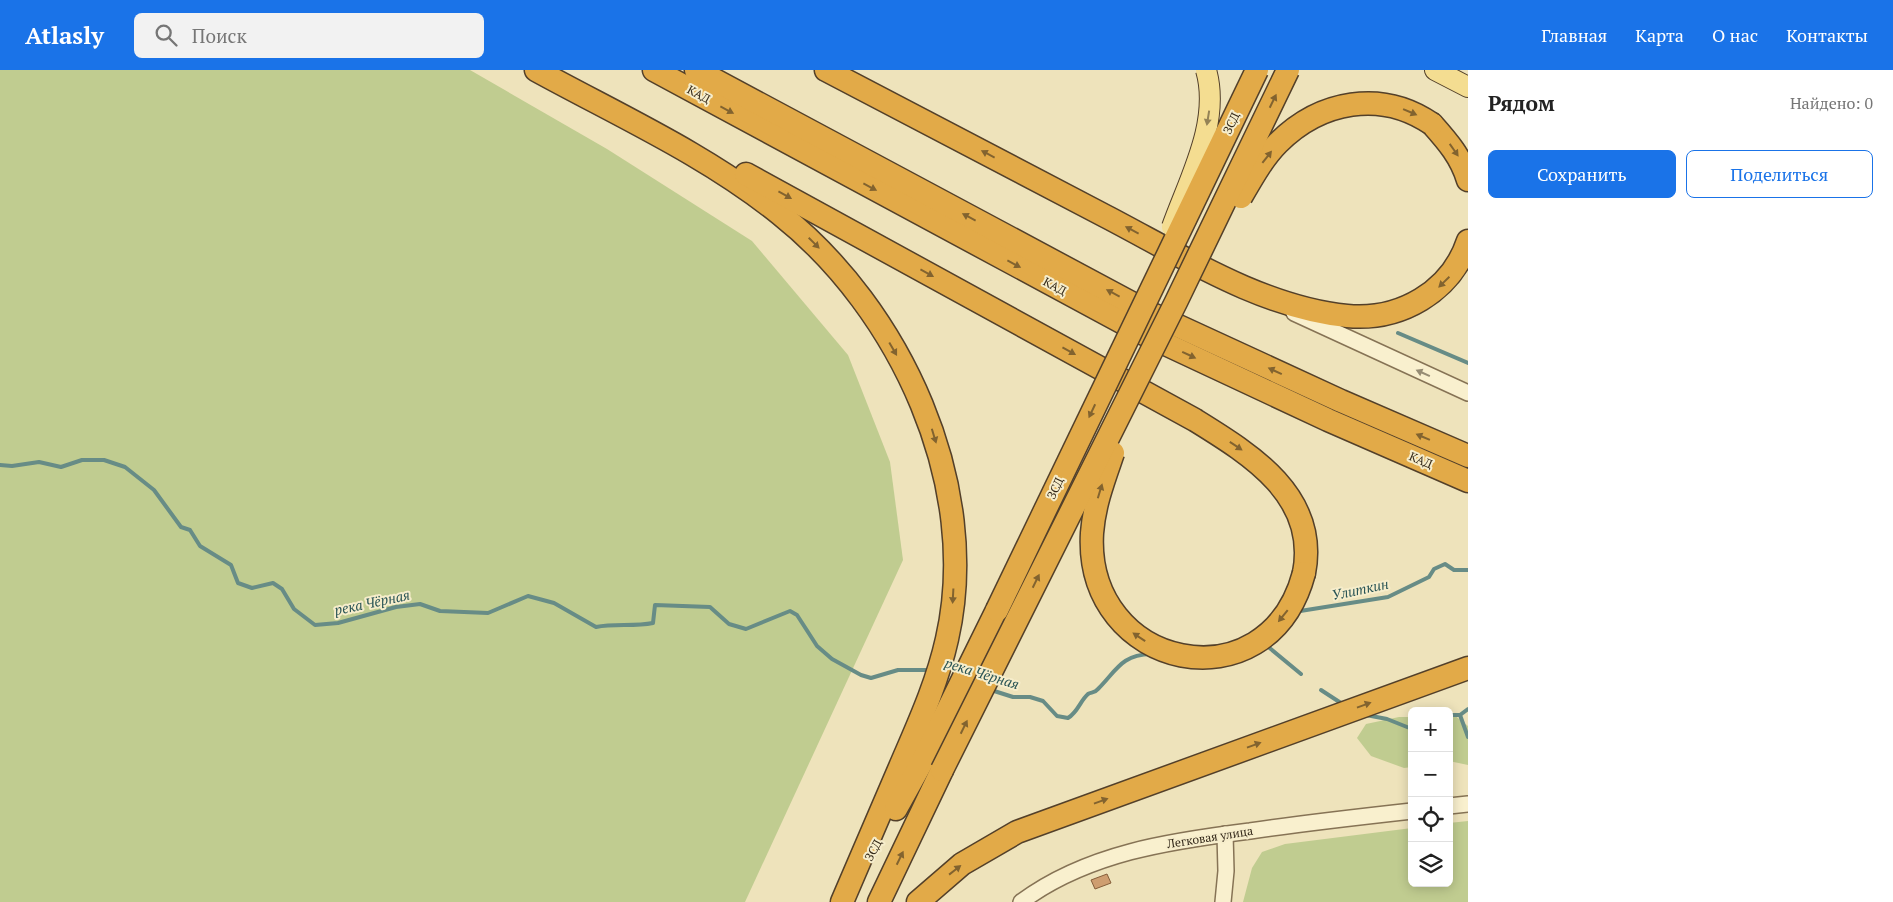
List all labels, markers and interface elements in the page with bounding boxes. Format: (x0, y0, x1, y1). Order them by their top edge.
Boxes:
search box (134, 13, 484, 58)
text: Atlasly (25, 19, 104, 51)
icon: search (152, 21, 180, 49)
text: Поиск (192, 23, 247, 48)
text: Главная (1541, 23, 1607, 47)
text: Карта (1635, 23, 1684, 47)
text: О нас (1712, 23, 1758, 47)
text: Контакты (1786, 23, 1868, 47)
street label: КАД (685, 82, 714, 107)
text: Рядом (1488, 89, 1555, 117)
text: Найдено: 0 (1790, 92, 1873, 114)
one-way arrow (1269, 93, 1278, 108)
one-way arrow (720, 106, 735, 114)
one-way arrow (1402, 108, 1417, 116)
street label: ЗСД (1219, 109, 1243, 136)
one-way arrow (1203, 111, 1211, 127)
one-way arrow (1449, 143, 1459, 157)
one-way arrow (981, 150, 995, 159)
button: Сохранить (1488, 150, 1676, 198)
button: Поделиться (1686, 150, 1873, 198)
one-way arrow (1261, 151, 1272, 164)
one-way arrow (863, 183, 878, 191)
one-way arrow (778, 190, 791, 199)
one-way arrow (962, 213, 976, 221)
one-way arrow (1125, 226, 1139, 234)
one-way arrow (807, 237, 819, 249)
one-way arrow (1007, 259, 1020, 268)
one-way arrow (920, 269, 934, 277)
street label: КАД (1041, 274, 1070, 299)
one-way arrow (1438, 276, 1450, 288)
one-way arrow (1105, 289, 1120, 297)
one-way arrow (889, 342, 898, 356)
one-way arrow (1063, 347, 1076, 356)
one-way arrow (1182, 351, 1196, 359)
one-way arrow (1268, 366, 1282, 374)
one-way arrow (1416, 369, 1430, 377)
one-way arrow (1087, 404, 1096, 419)
one-way arrow (930, 428, 938, 443)
one-way arrow (1416, 432, 1430, 440)
one-way arrow (1229, 441, 1243, 451)
street label: КАД (1407, 448, 1436, 472)
street label: ЗСД (1043, 474, 1067, 501)
one-way arrow (1097, 483, 1105, 498)
one-way arrow (1032, 574, 1040, 588)
water label: Улиткин (1330, 574, 1390, 604)
water label: река Чёрная (332, 585, 412, 619)
one-way arrow (948, 588, 956, 604)
one-way arrow (1278, 610, 1289, 623)
one-way arrow (1132, 633, 1146, 642)
water label: река Чёрная (943, 653, 1021, 693)
one-way arrow (1357, 701, 1372, 709)
map controls (1408, 707, 1453, 887)
button: + (1408, 707, 1453, 752)
one-way arrow (960, 719, 968, 734)
one-way arrow (1247, 741, 1262, 749)
button: − (1408, 752, 1453, 797)
one-way arrow (1094, 797, 1109, 805)
button: locate (1408, 797, 1453, 842)
street label: Легковая улица (1165, 823, 1254, 851)
street label: ЗСД (861, 836, 885, 863)
button: layers (1408, 842, 1453, 887)
one-way arrow (896, 851, 904, 865)
one-way arrow (948, 864, 961, 875)

